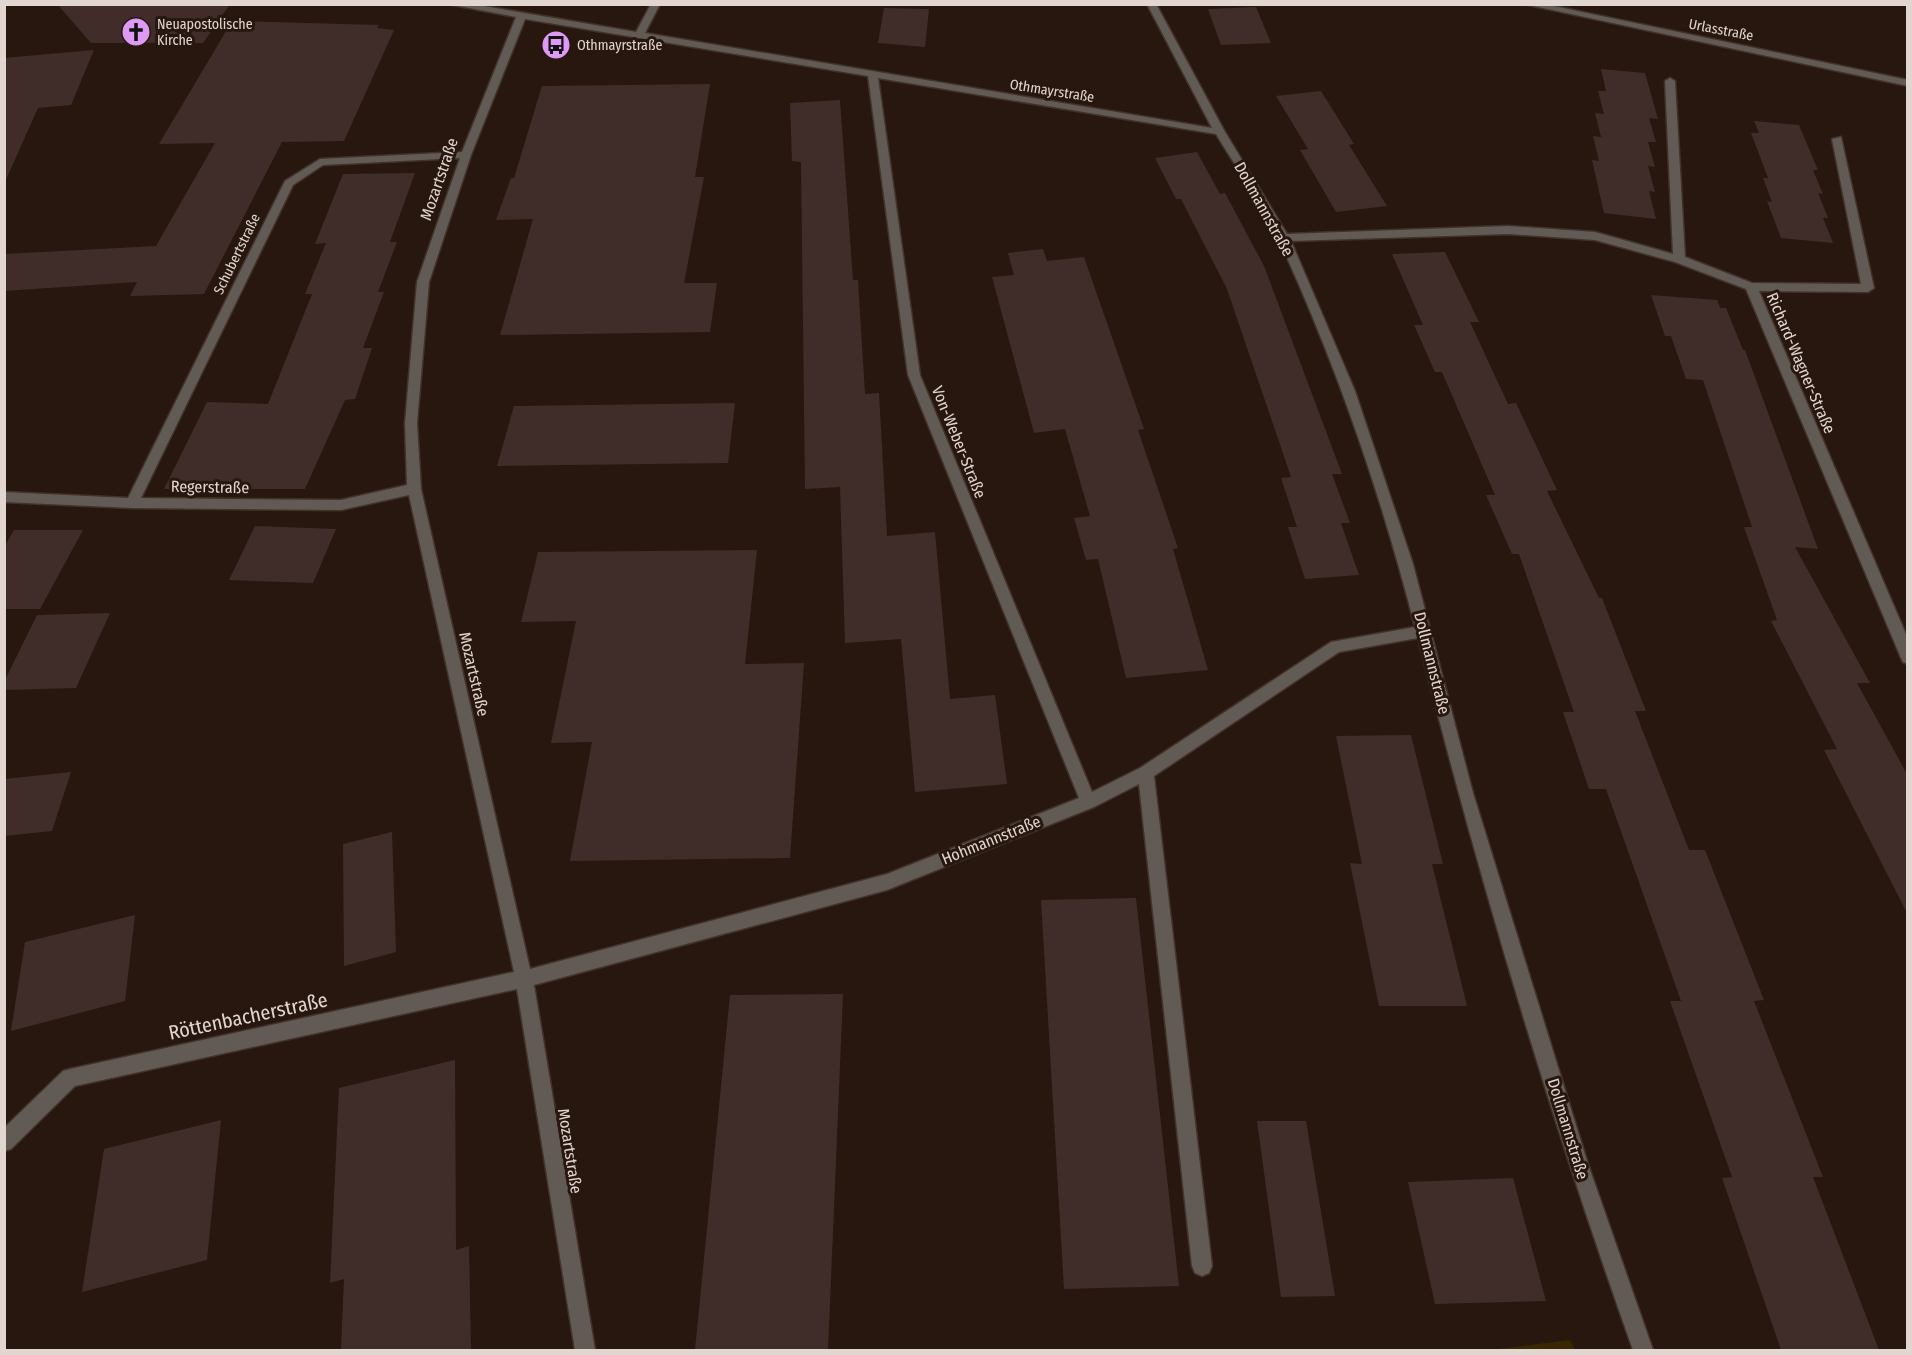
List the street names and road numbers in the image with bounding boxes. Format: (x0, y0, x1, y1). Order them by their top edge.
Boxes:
street label: Urlasstraße (1687, 15, 1755, 45)
street label: Othmayrstraße (1009, 76, 1096, 106)
street label: Mozartstraße (416, 135, 462, 223)
street label: Dollmannstraße (1230, 159, 1298, 259)
street label: Schubertstraße (210, 211, 264, 297)
street label: Richard-Wagner-Straße (1763, 290, 1839, 436)
street label: Von-Weber-Straße (928, 383, 990, 501)
street label: Regerstraße (171, 477, 249, 497)
street label: Dollmannstraße (1410, 610, 1454, 716)
street label: Mozartstraße (455, 630, 493, 718)
street label: Hohmannstraße (939, 811, 1043, 868)
street label: Röttenbacherstraße (166, 987, 330, 1045)
street label: Dollmannstraße (1544, 1076, 1592, 1182)
street label: Mozartstraße (554, 1107, 586, 1195)

